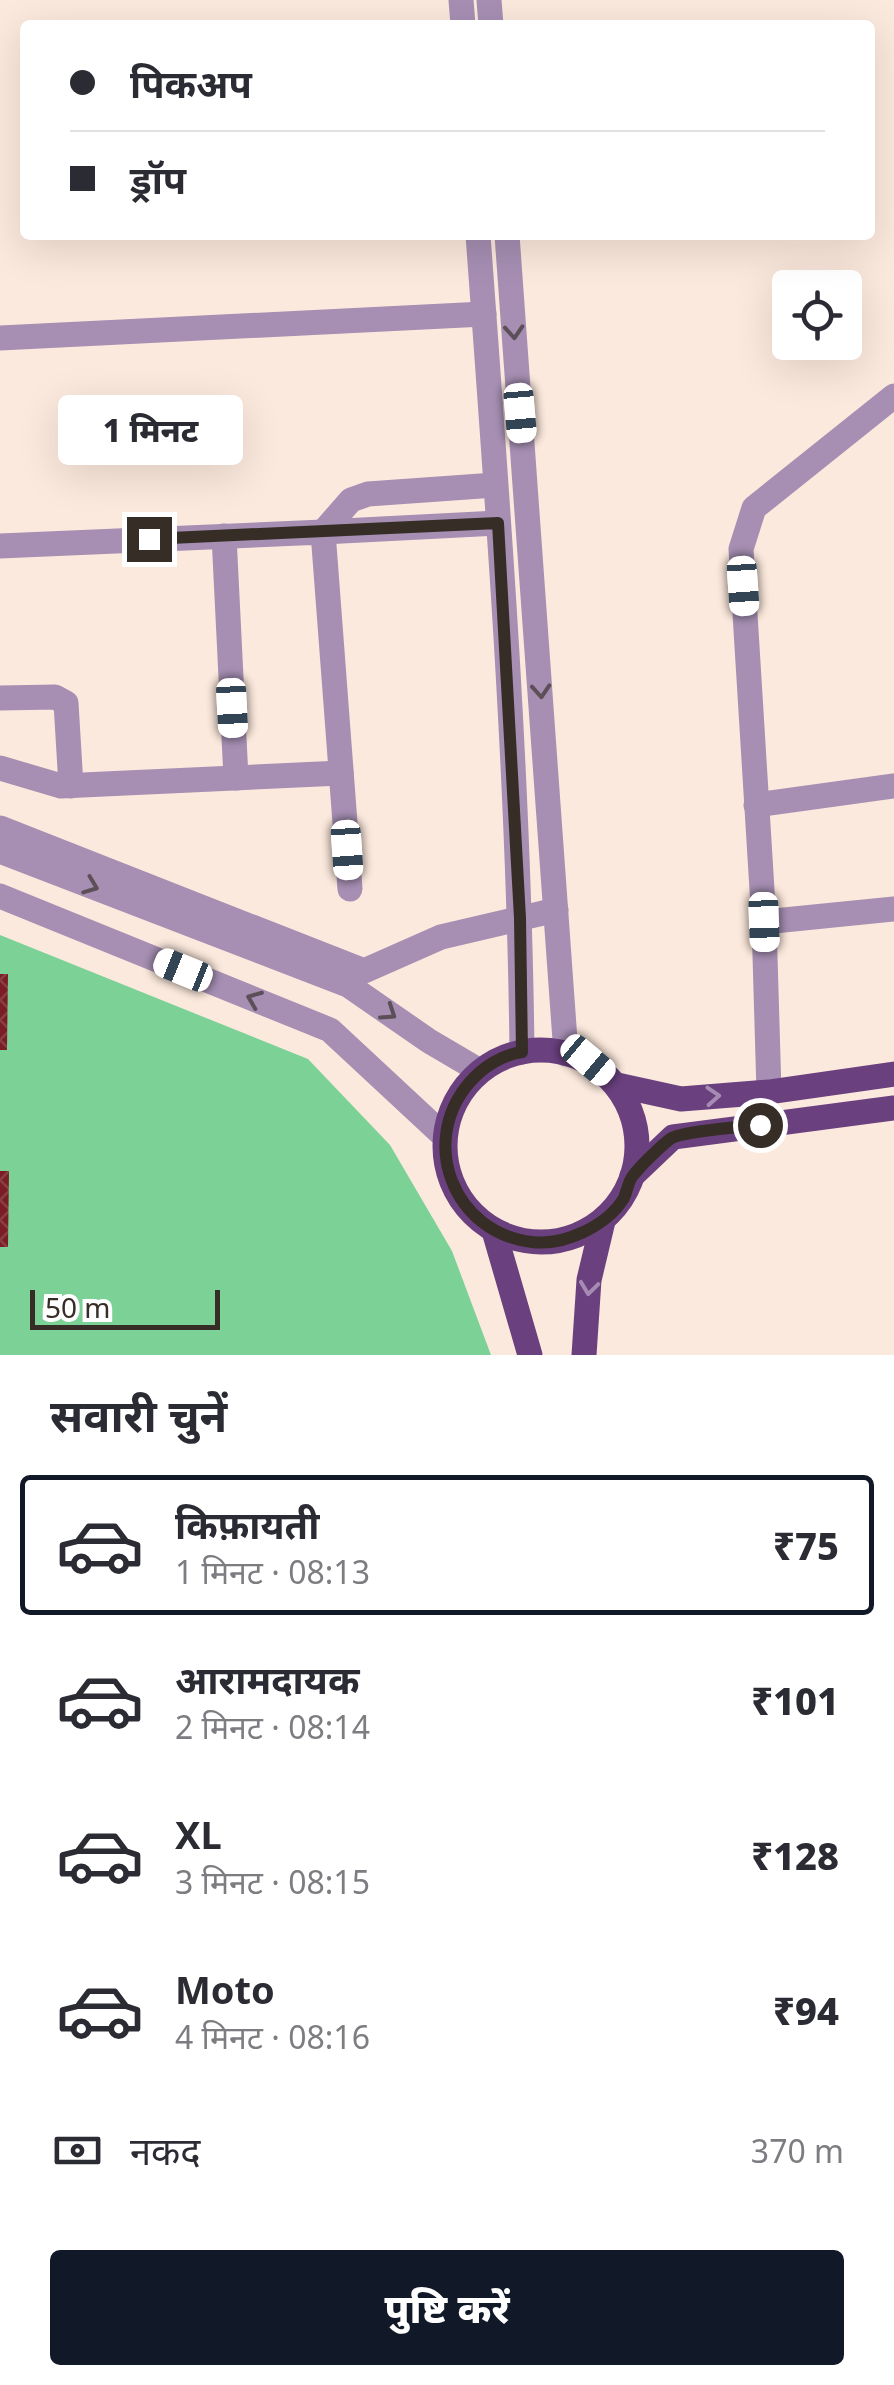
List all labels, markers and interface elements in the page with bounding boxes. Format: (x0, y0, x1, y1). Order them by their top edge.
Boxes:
text: पिकअप (130, 57, 252, 109)
text: ड्रॉप (130, 153, 186, 205)
map controls (772, 270, 862, 360)
button: locate (772, 270, 862, 360)
one-way arrow (503, 325, 525, 341)
car (502, 382, 538, 444)
callout: 1 मिनट (56, 394, 242, 464)
text: 1 मिनट (103, 408, 198, 451)
route end (127, 517, 172, 562)
car (726, 555, 760, 617)
car (215, 677, 249, 739)
one-way arrow (529, 684, 551, 700)
car (330, 819, 364, 881)
one-way arrow (81, 874, 99, 894)
car (748, 891, 780, 953)
car (150, 945, 216, 995)
one-way arrow (247, 991, 264, 1011)
one-way arrow (377, 1001, 396, 1019)
car (555, 1029, 621, 1091)
one-way arrow (705, 1086, 721, 1108)
route start (738, 1103, 783, 1148)
one-way arrow (579, 1280, 600, 1296)
scale bar (30, 1285, 220, 1330)
text: 50 m (45, 1288, 111, 1326)
text: सवारी चुनें (50, 1384, 227, 1445)
text: किफ़ायती (175, 1498, 319, 1550)
icon: car (55, 1500, 145, 1590)
text: ₹75 (773, 1519, 839, 1571)
text: 1 मिनट · 08:13 (175, 1550, 370, 1593)
text: आरामदायक (175, 1653, 359, 1705)
icon: car (55, 1655, 145, 1745)
text: ₹101 (751, 1674, 839, 1726)
text: 2 मिनट · 08:14 (175, 1705, 370, 1748)
text: XL (175, 1808, 222, 1860)
icon: car (55, 1810, 145, 1900)
text: ₹128 (751, 1829, 839, 1881)
text: 3 मिनट · 08:15 (175, 1860, 370, 1903)
text: Moto (175, 1963, 275, 2015)
icon: car (55, 1965, 145, 2055)
text: ₹94 (773, 1984, 839, 2036)
text: 4 मिनट · 08:16 (175, 2015, 370, 2058)
icon: cash (50, 2123, 105, 2178)
text: नकद (130, 2124, 200, 2176)
text: 370 m (751, 2129, 844, 2172)
button: पुष्टि करें (50, 2250, 844, 2365)

